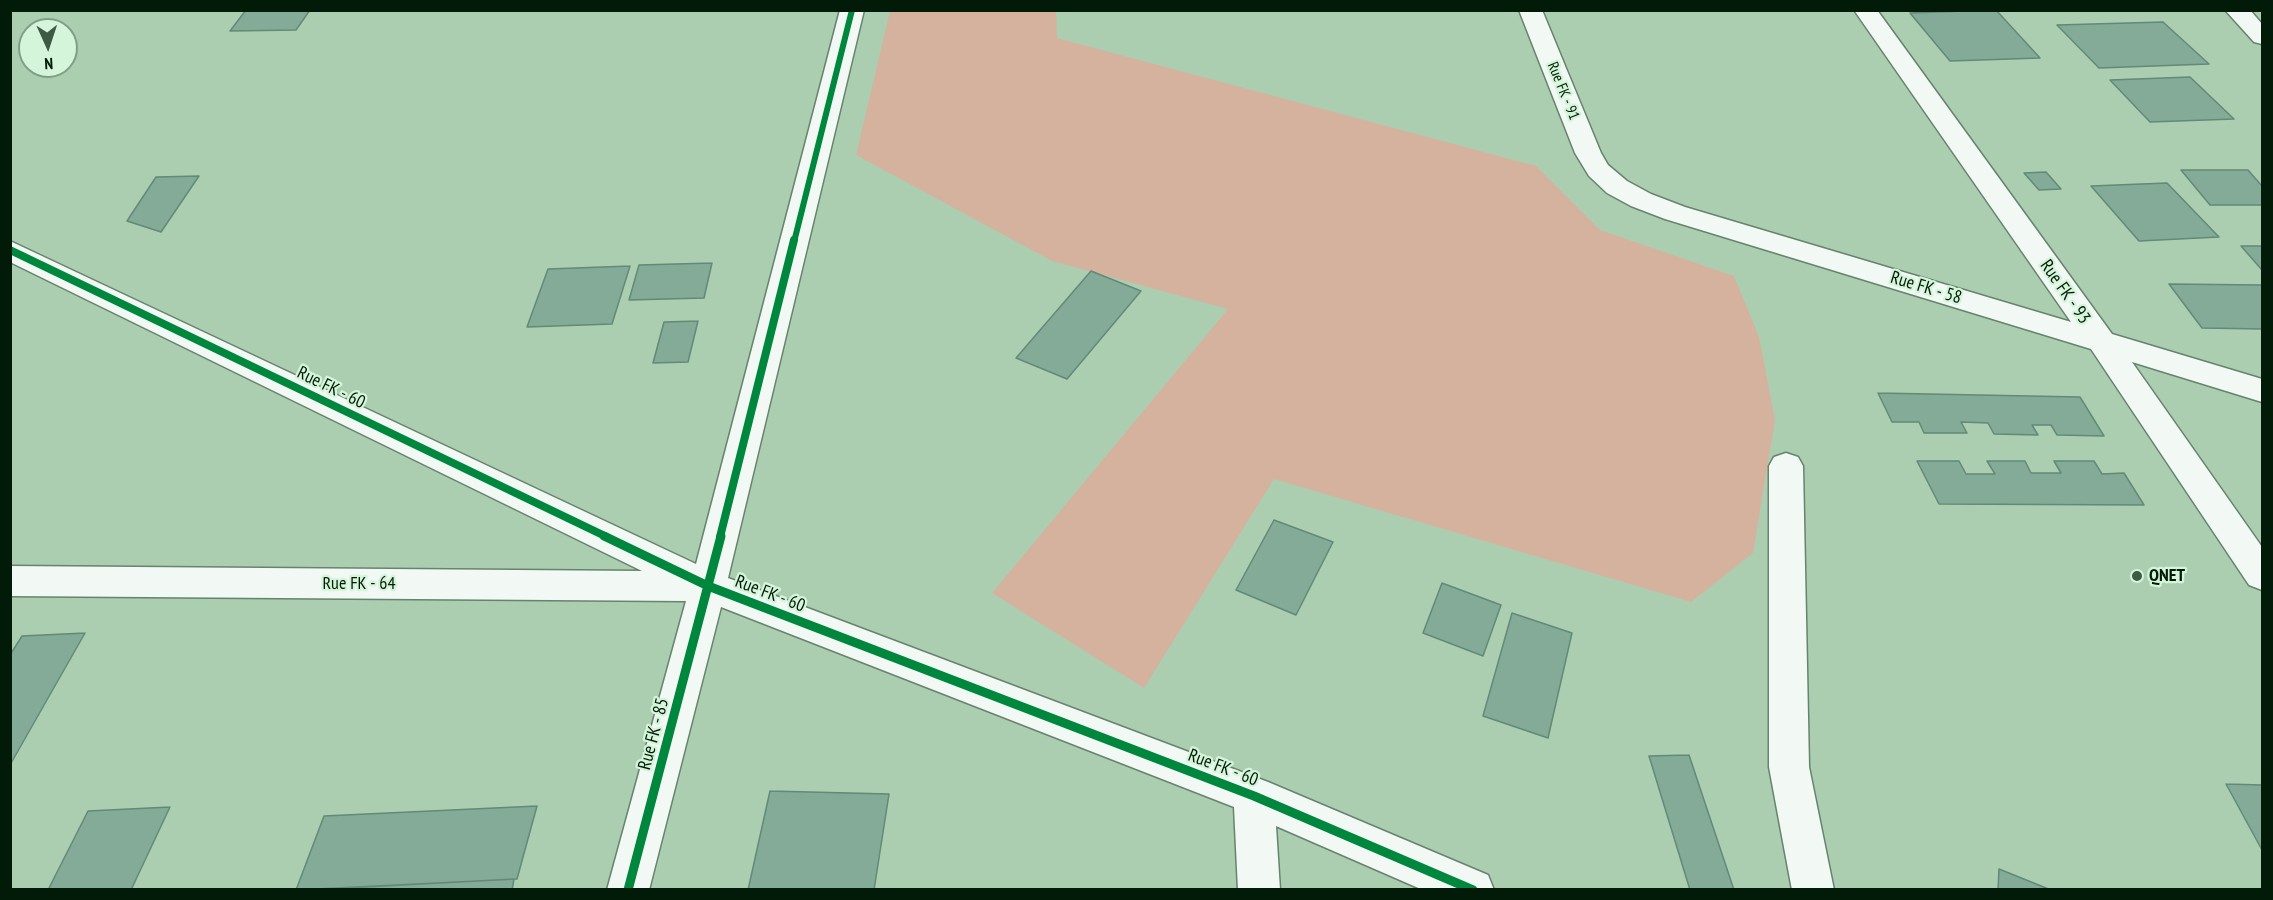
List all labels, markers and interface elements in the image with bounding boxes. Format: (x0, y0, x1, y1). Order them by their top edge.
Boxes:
north arrow (18, 18, 78, 78)
text: N (44, 54, 54, 74)
street label: Rue FK - 91 (1543, 59, 1583, 123)
street label: Rue FK - 93 (2035, 256, 2095, 328)
street label: Rue FK - 58 (1888, 267, 1964, 309)
street label: Rue FK - 60 (293, 362, 369, 414)
place label: QNET (2149, 565, 2185, 587)
marker: QNET (2130, 569, 2144, 583)
street label: Rue FK - 60 (732, 571, 808, 617)
street label: Rue FK - 64 (322, 573, 396, 595)
street label: Rue FK - 85 (634, 696, 674, 772)
street label: Rue FK - 60 (1185, 745, 1261, 791)

